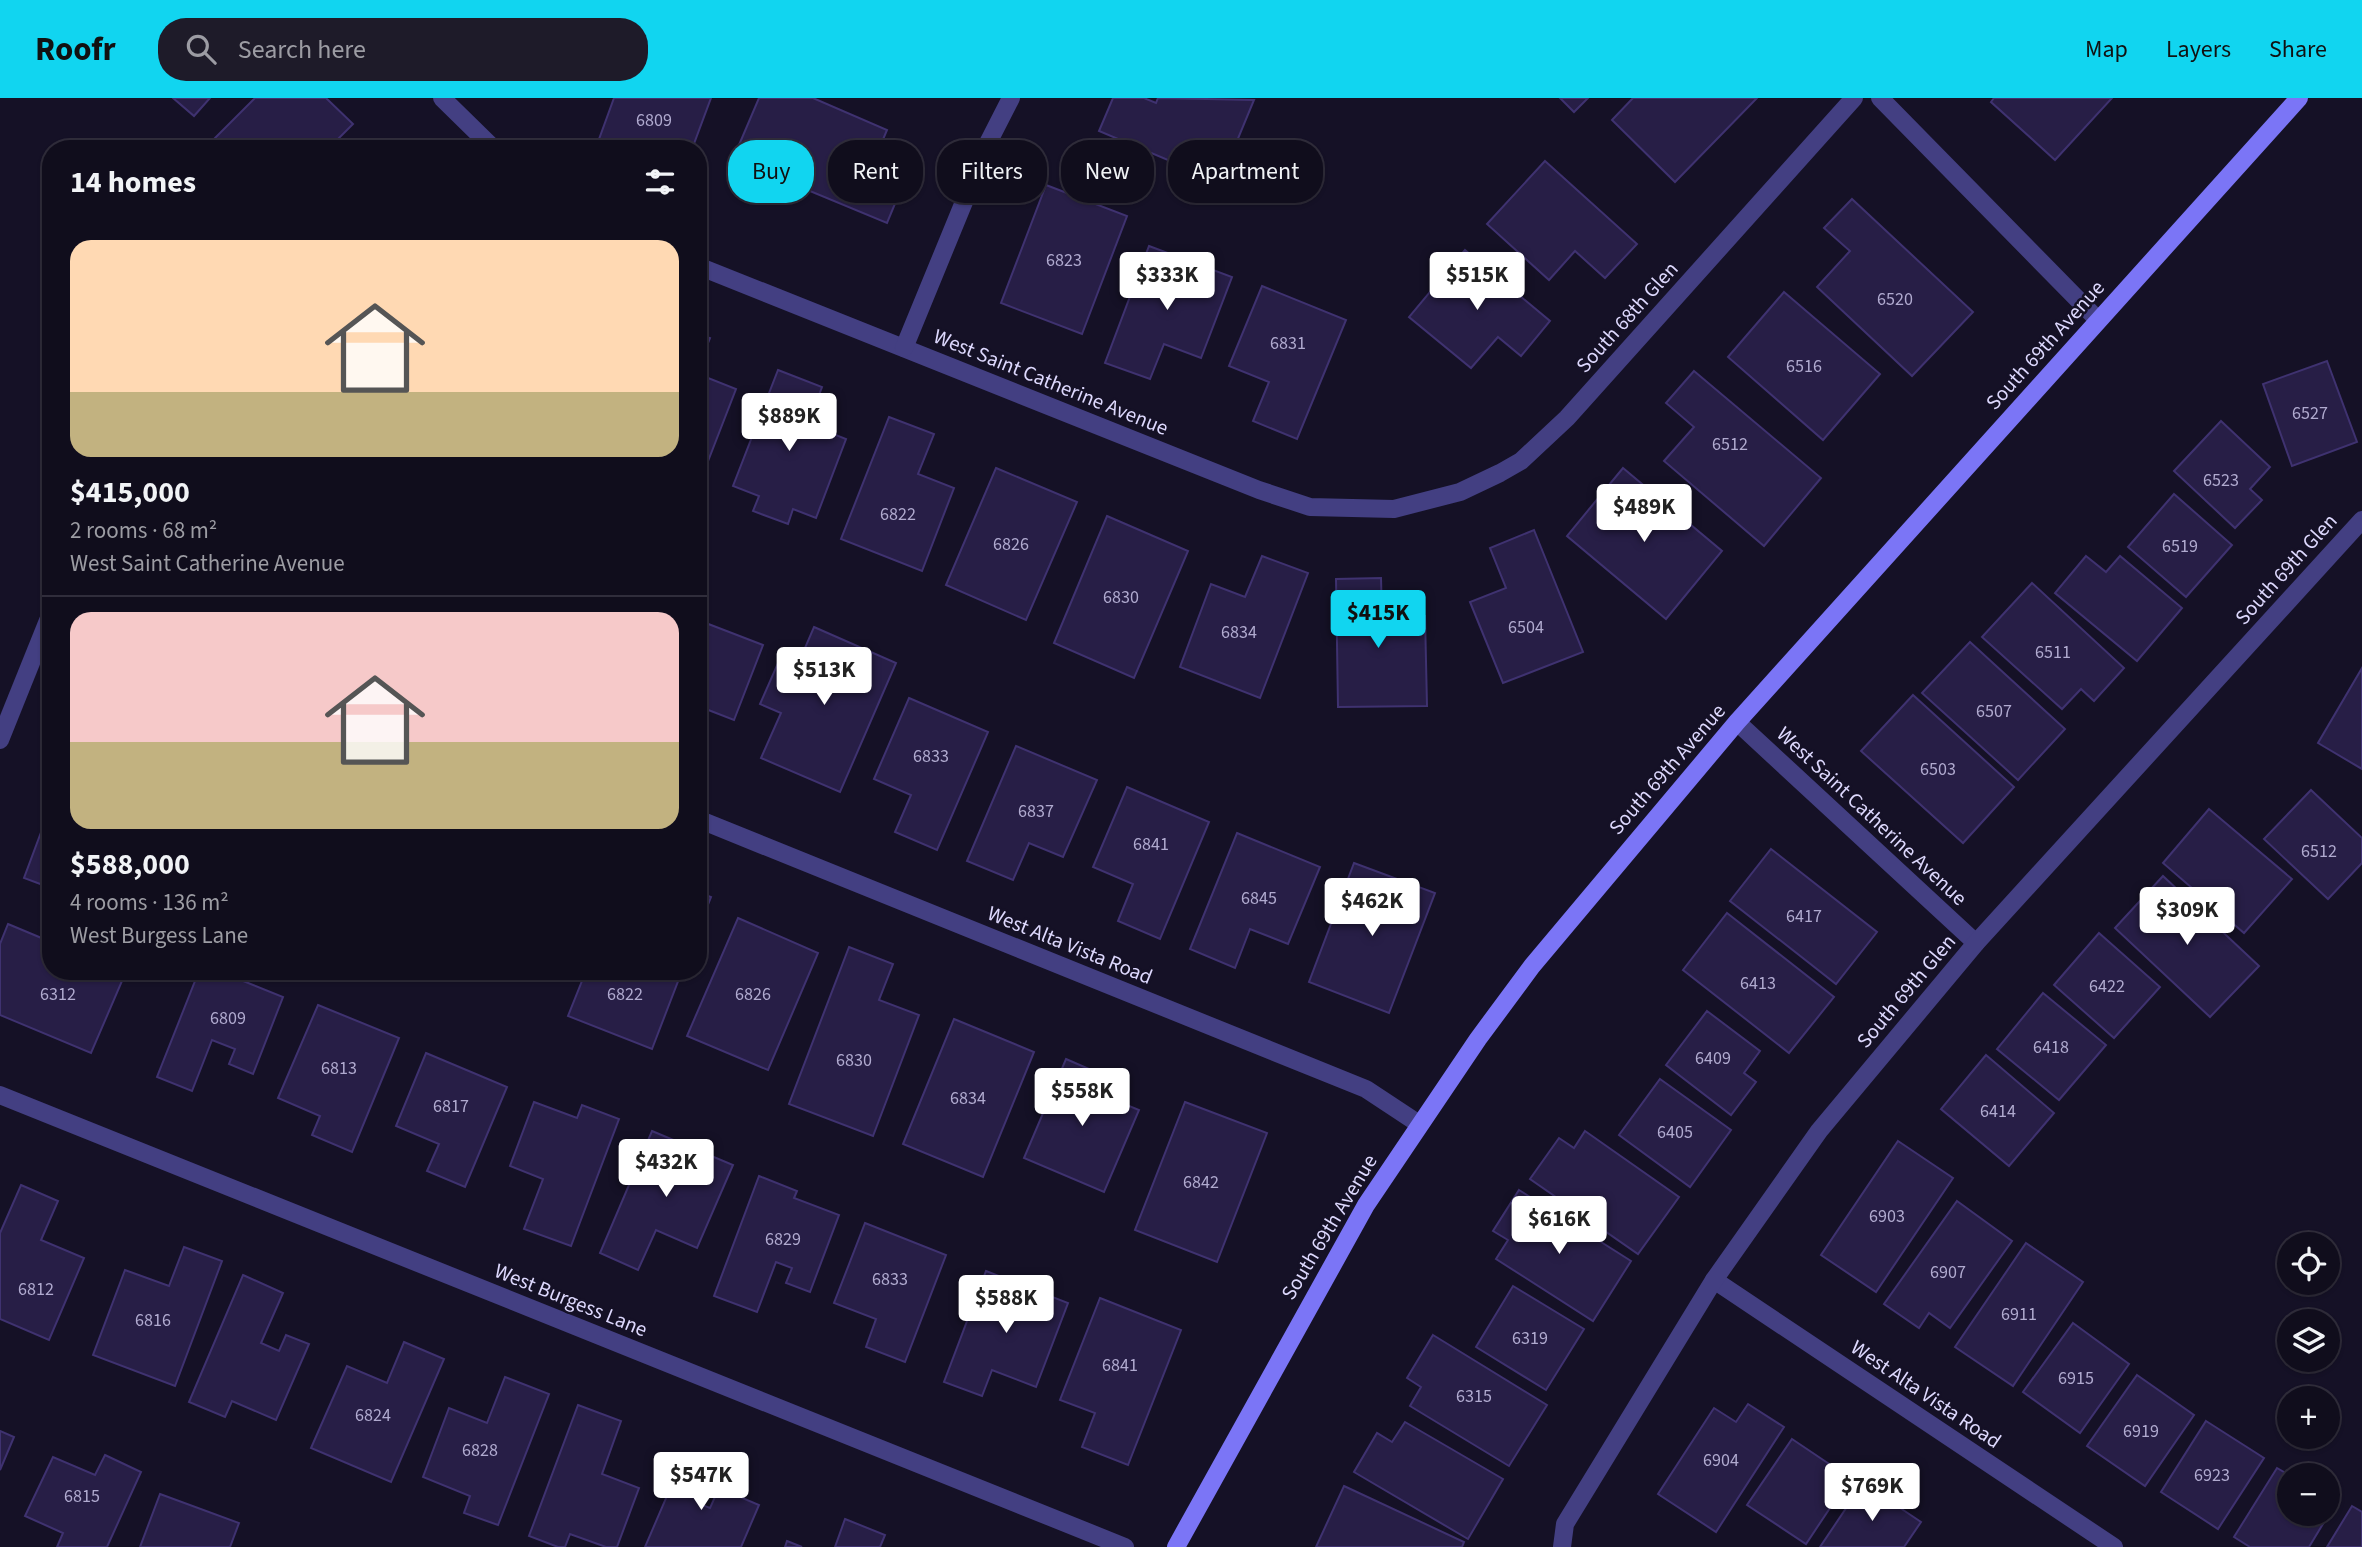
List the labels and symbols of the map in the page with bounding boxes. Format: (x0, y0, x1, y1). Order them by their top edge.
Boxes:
house number: 6809 (636, 108, 672, 133)
house number: 6823 (1046, 248, 1082, 273)
pin: $333K (1118, 252, 1216, 312)
pin: $515K (1428, 252, 1526, 312)
street label: South 68th Glen (1569, 255, 1685, 379)
street label: South 69th Avenue (1979, 274, 2111, 416)
house number: 6520 (1877, 287, 1913, 312)
street label: West Saint Catherine Avenue (929, 321, 1173, 443)
house number: 6831 (1270, 331, 1306, 356)
house number: 6516 (1786, 354, 1822, 379)
pin: $889K (740, 394, 838, 453)
house number: 6527 (2292, 401, 2328, 426)
house number: 6512 (1712, 432, 1748, 457)
house number: 6523 (2203, 468, 2239, 493)
pin: $489K (1595, 484, 1693, 544)
house number: 6822 (880, 502, 916, 527)
street label: South 69th Glen (2228, 507, 2344, 631)
house number: 6826 (993, 532, 1029, 557)
house number: 6519 (2162, 534, 2198, 559)
house number: 6830 (1103, 585, 1139, 610)
pin: $415K (1329, 590, 1427, 650)
house number: 6504 (1508, 615, 1544, 640)
house number: 6834 (1221, 620, 1257, 645)
house number: 6511 (2035, 640, 2071, 665)
pin: $513K (775, 648, 873, 707)
street label: South 69th Avenue (1602, 697, 1732, 841)
house number: 6507 (1976, 699, 2012, 724)
street label: West Saint Catherine Avenue (1770, 719, 1974, 913)
house number: 6833 (913, 744, 949, 769)
house number: 6503 (1920, 757, 1956, 782)
house number: 6837 (1018, 799, 1054, 824)
house number: 6841 (1133, 832, 1169, 857)
house number: 6512 (2301, 839, 2337, 864)
pin: $462K (1323, 878, 1421, 938)
house number: 6845 (1241, 886, 1277, 911)
pin: $309K (2138, 888, 2236, 947)
street label: West Alta Vista Road (983, 898, 1157, 992)
house number: 6417 (1786, 904, 1822, 929)
street label: South 69th Glen (1849, 928, 1963, 1054)
house number: 6413 (1740, 971, 1776, 996)
house number: 6422 (2089, 974, 2125, 999)
house number: 6312 (40, 982, 76, 1007)
house number: 6822 (607, 982, 643, 1007)
house number: 6826 (735, 982, 771, 1007)
house number: 6809 (210, 1006, 246, 1031)
house number: 6418 (2033, 1035, 2069, 1060)
house number: 6409 (1695, 1046, 1731, 1071)
house number: 6830 (836, 1048, 872, 1073)
house number: 6813 (321, 1056, 357, 1081)
pin: $558K (1033, 1068, 1131, 1128)
house number: 6834 (950, 1086, 986, 1111)
house number: 6817 (433, 1094, 469, 1119)
house number: 6414 (1980, 1099, 2016, 1124)
house number: 6405 (1657, 1120, 1693, 1145)
pin: $432K (617, 1140, 715, 1199)
street label: South 69th Avenue (1274, 1149, 1384, 1305)
house number: 6842 (1183, 1170, 1219, 1195)
pin: $616K (1510, 1196, 1608, 1256)
house number: 6903 (1869, 1204, 1905, 1229)
house number: 6829 (765, 1227, 801, 1252)
street label: West Burgess Lane (490, 1256, 652, 1344)
house number: 6907 (1930, 1260, 1966, 1285)
house number: 6833 (872, 1267, 908, 1292)
pin: $588K (957, 1276, 1055, 1335)
house number: 6812 (18, 1277, 54, 1302)
house number: 6911 (2001, 1302, 2037, 1327)
house number: 6816 (135, 1308, 171, 1333)
house number: 6319 (1512, 1326, 1548, 1351)
street label: West Alta Vista Road (1845, 1332, 2007, 1456)
house number: 6841 (1102, 1353, 1138, 1378)
house number: 6915 (2058, 1366, 2094, 1391)
house number: 6315 (1456, 1384, 1492, 1409)
house number: 6824 (355, 1403, 391, 1428)
house number: 6919 (2123, 1419, 2159, 1444)
house number: 6828 (462, 1438, 498, 1463)
house number: 6904 (1703, 1448, 1739, 1473)
pin: $547K (652, 1452, 750, 1512)
house number: 6923 (2194, 1463, 2230, 1488)
pin: $769K (1823, 1464, 1921, 1523)
house number: 6815 (64, 1484, 100, 1509)

